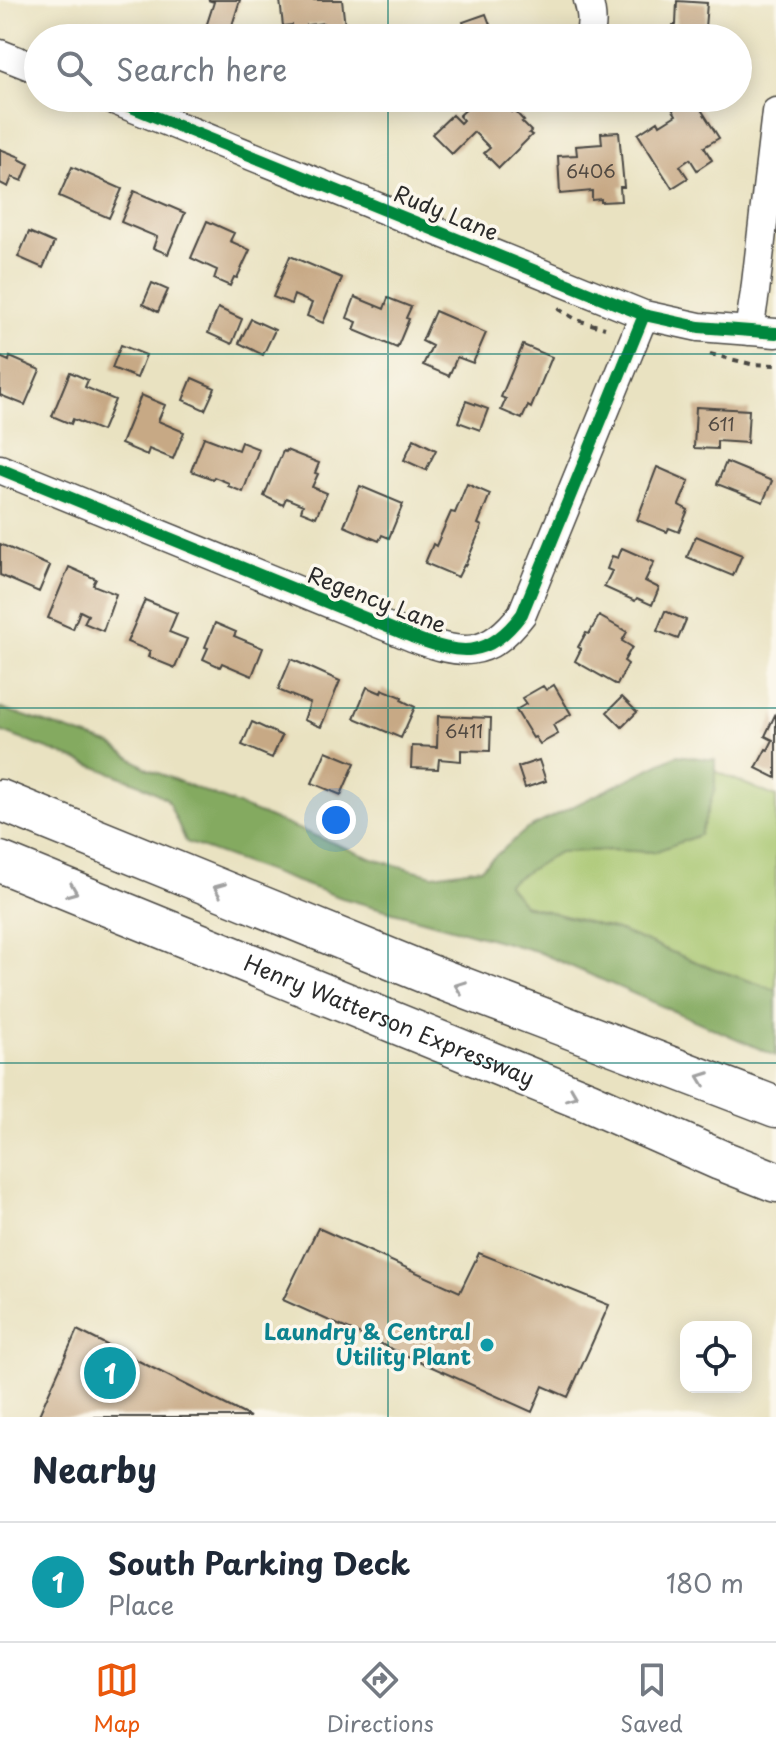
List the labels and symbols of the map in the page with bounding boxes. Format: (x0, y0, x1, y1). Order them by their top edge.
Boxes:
house number: 6406 (566, 157, 616, 184)
street label: Rudy Lane (389, 176, 504, 247)
house number: 611 (707, 410, 735, 437)
street label: Regency Lane (303, 557, 452, 640)
house number: 6411 (445, 717, 483, 744)
your location (316, 800, 356, 840)
one-way arrow (64, 882, 78, 898)
one-way arrow (213, 883, 227, 899)
street label: Henry Watterson Expressway (239, 945, 540, 1093)
one-way arrow (454, 980, 468, 997)
one-way arrow (697, 1072, 711, 1088)
one-way arrow (565, 1085, 579, 1102)
place label: Laundry & Central Utility Plant (264, 1314, 471, 1372)
marker: Laundry & Central Utility Plant (478, 1336, 496, 1354)
pin: 1 (84, 1343, 136, 1403)

